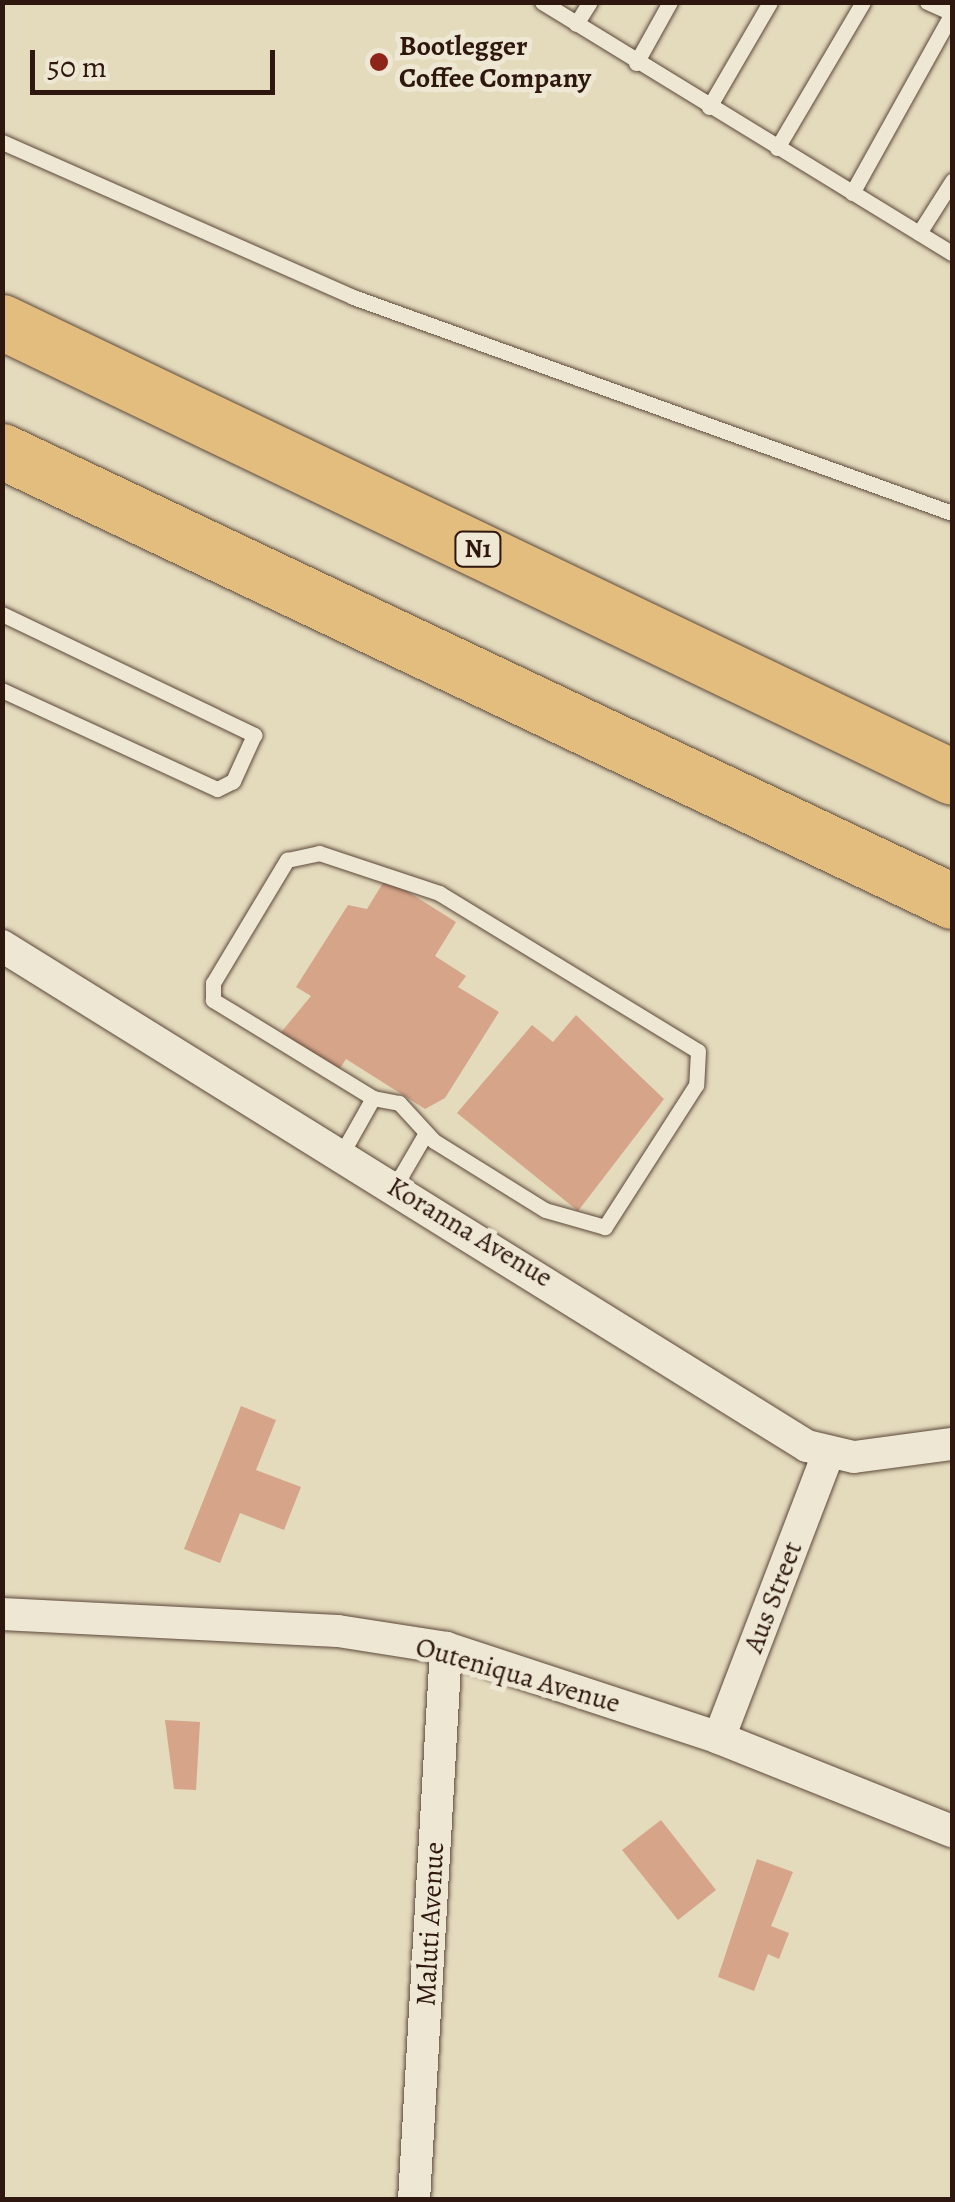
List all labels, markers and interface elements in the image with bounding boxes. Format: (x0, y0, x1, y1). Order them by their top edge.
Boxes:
place label: Bootlegger Coffee Company (399, 29, 591, 95)
scale bar (35, 30, 280, 92)
text: 50 m (47, 47, 107, 87)
marker: Bootlegger Coffee Company (368, 51, 390, 73)
road number: N1 (453, 529, 503, 569)
street label: Koranna Avenue (381, 1169, 559, 1295)
street label: Aus Street (736, 1537, 810, 1657)
street label: Outeniqua Avenue (412, 1630, 624, 1720)
street label: Maluti Avenue (409, 1841, 451, 2007)

